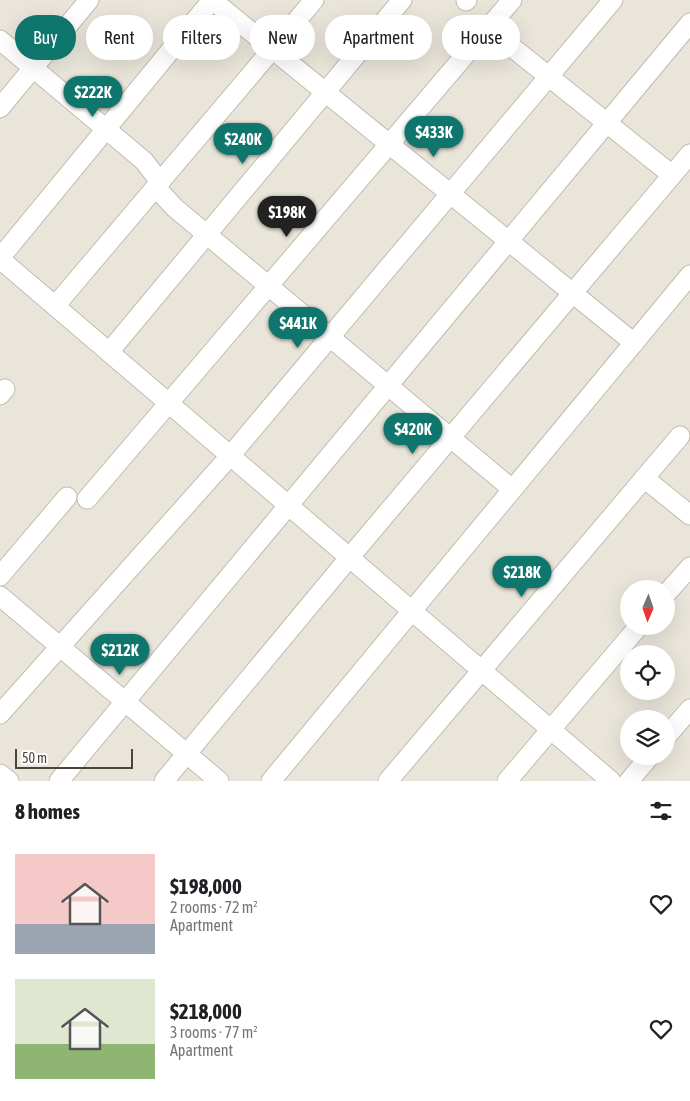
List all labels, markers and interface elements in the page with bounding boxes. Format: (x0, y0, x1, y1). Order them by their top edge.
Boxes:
chip: Buy (15, 15, 76, 60)
chip: Rent (86, 15, 153, 60)
chip: Filters (163, 15, 240, 60)
chip: New (250, 15, 315, 60)
chip: Apartment (325, 15, 432, 60)
chip: House (442, 15, 520, 60)
pin: $222K (58, 76, 128, 118)
text: $222K (74, 83, 112, 101)
pin: $433K (399, 116, 469, 158)
pin: $240K (208, 122, 278, 165)
text: $433K (415, 123, 453, 141)
text: $240K (224, 130, 262, 148)
pin: $198K (252, 196, 322, 238)
text: $198K (268, 203, 306, 221)
pin: $441K (263, 306, 333, 349)
text: $441K (279, 314, 317, 332)
pin: $420K (378, 412, 448, 455)
text: $420K (394, 420, 432, 438)
pin: $218K (487, 556, 557, 598)
text: $218K (503, 563, 541, 581)
north arrow (620, 580, 675, 635)
map controls (620, 580, 675, 765)
pin: $212K (85, 634, 155, 676)
text: $212K (101, 641, 139, 659)
button: locate (620, 645, 675, 700)
button: layers (620, 710, 675, 765)
scale bar (15, 746, 132, 769)
text: 50 m (22, 750, 47, 766)
icon: filters (647, 797, 675, 825)
text: 8 homes (15, 799, 80, 823)
icon: home (55, 874, 115, 934)
text: $198,000 (170, 874, 242, 898)
icon: heart (647, 890, 675, 918)
text: 2 rooms · 72 m² (170, 898, 258, 916)
text: Apartment (170, 916, 233, 934)
icon: home (55, 999, 115, 1059)
text: $218,000 (170, 999, 242, 1023)
icon: heart (647, 1015, 675, 1043)
text: 3 rooms · 77 m² (170, 1023, 258, 1041)
text: Apartment (170, 1041, 233, 1059)

